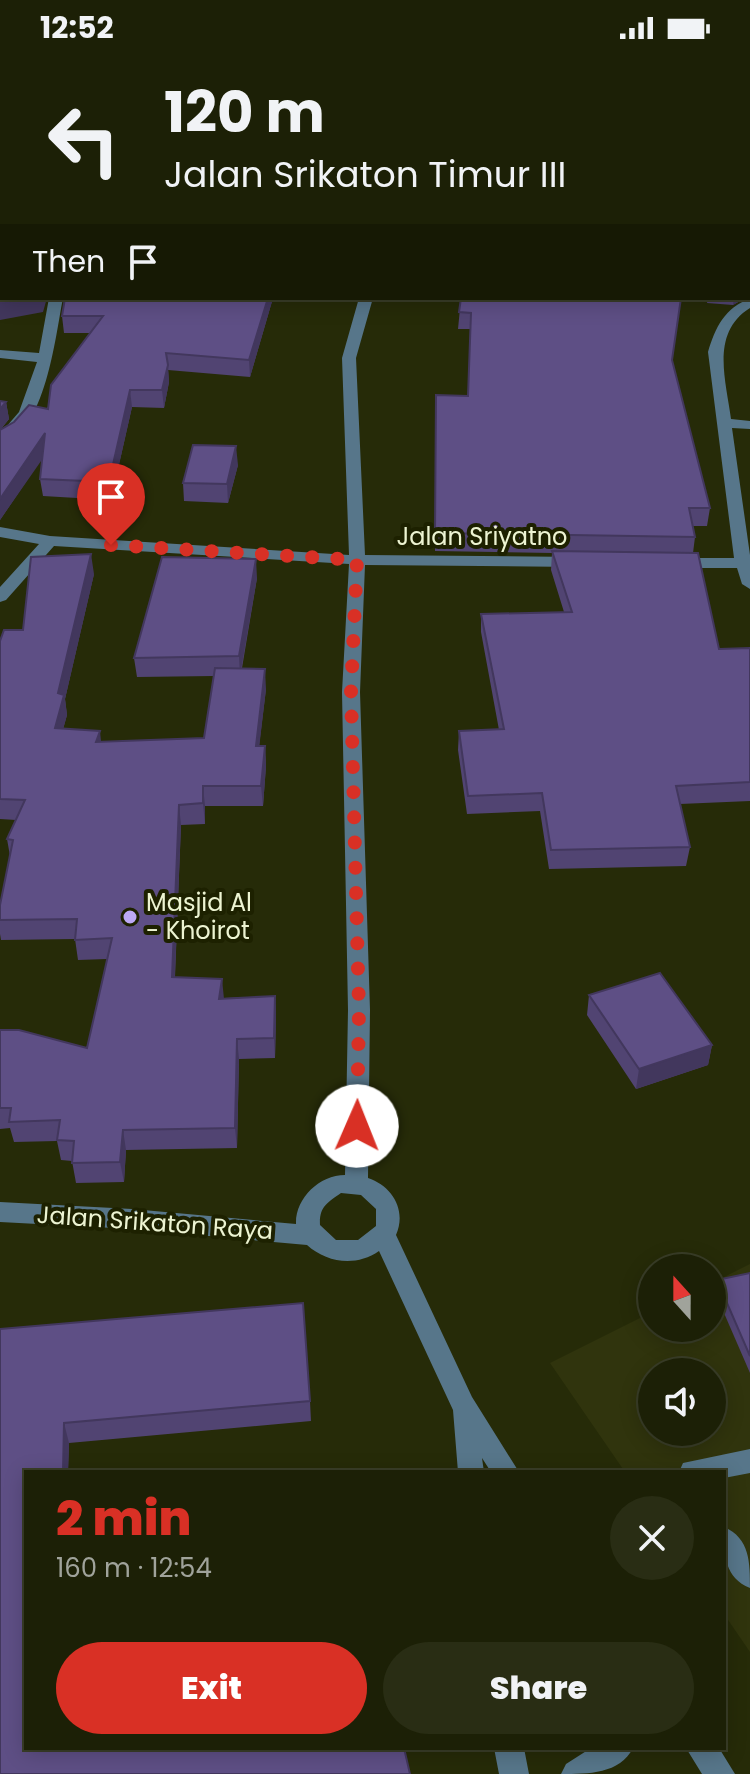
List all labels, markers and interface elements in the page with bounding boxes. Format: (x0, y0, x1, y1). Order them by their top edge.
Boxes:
text: 12:52 (40, 6, 114, 49)
text: 120 m (164, 73, 325, 152)
icon: left (32, 88, 136, 192)
text: Jalan Srikaton Timur III (164, 149, 566, 200)
text: Then (32, 240, 105, 283)
icon: arrive (121, 240, 165, 284)
pin (77, 463, 145, 545)
icon: arrive (89, 475, 133, 519)
street label: Jalan Sriyatno (397, 520, 567, 553)
place label: Masjid Al - Khoirot (146, 886, 252, 947)
marker: Masjid Al - Khoirot (121, 908, 139, 926)
position arrow (315, 1084, 399, 1168)
street label: Jalan Srikaton Raya (36, 1198, 274, 1247)
north arrow (638, 1254, 726, 1342)
map controls (638, 1254, 726, 1446)
button: sound (638, 1358, 726, 1446)
text: 2 min (56, 1485, 191, 1552)
button: close (610, 1496, 694, 1580)
text: 160 m · 12:54 (56, 1550, 212, 1586)
button: Exit (56, 1642, 367, 1734)
button: Share (383, 1642, 694, 1734)

